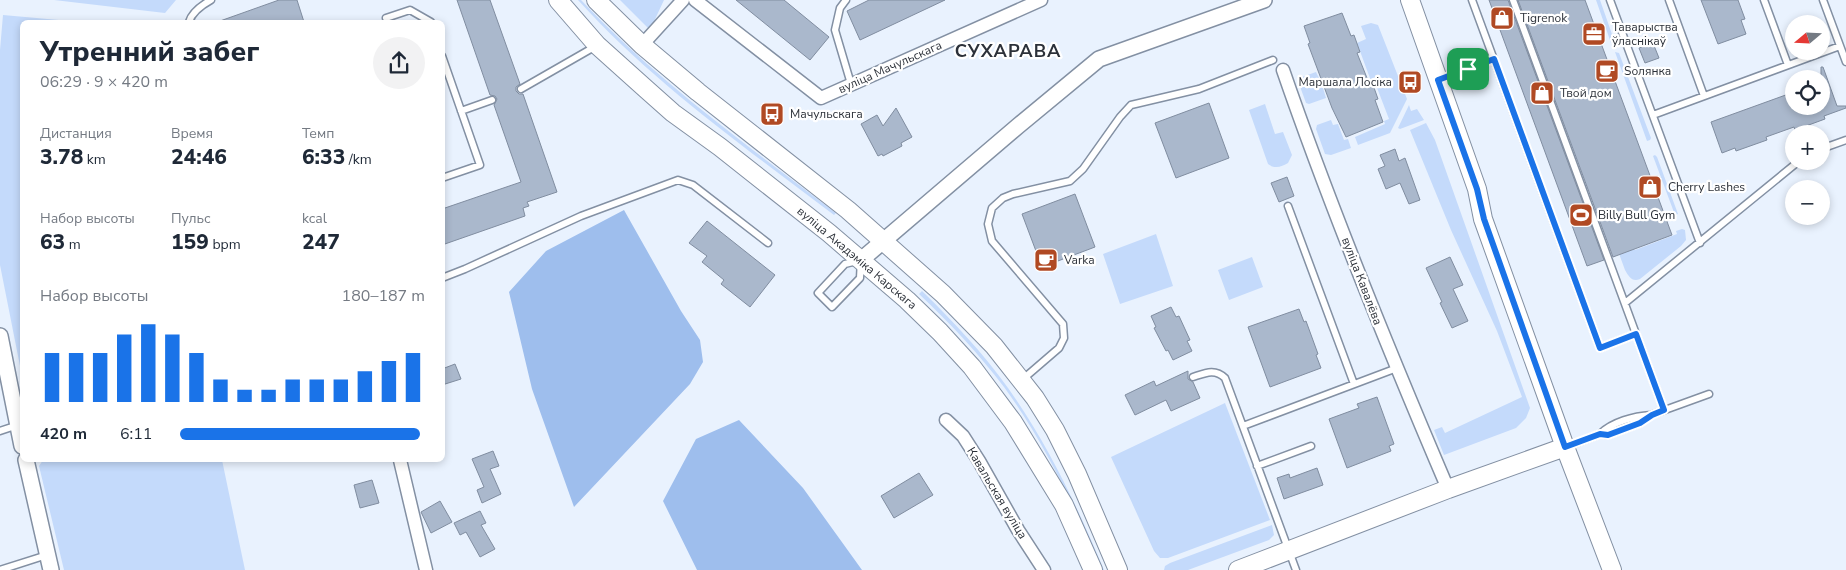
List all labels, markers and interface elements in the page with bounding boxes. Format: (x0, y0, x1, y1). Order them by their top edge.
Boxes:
shop icon: Tigrenok (1489, 5, 1515, 31)
place label: Tigrenok (1520, 10, 1568, 26)
north arrow (1785, 15, 1830, 60)
map controls (1785, 15, 1830, 225)
place label: Таварыства ўласнікаў (1612, 19, 1678, 49)
office icon: Таварыства ўласнікаў (1581, 21, 1607, 47)
text: Утренний забег (40, 33, 259, 71)
button: share (373, 37, 425, 89)
street label: вуліца Мачульскага (836, 37, 944, 97)
district label: СУХАРАВА (955, 39, 1061, 63)
pin (1447, 48, 1489, 90)
icon: arrive (1454, 55, 1482, 83)
cafe icon: Sолянка (1594, 58, 1620, 84)
place label: Sолянка (1624, 63, 1671, 79)
bus stop icon: Маршала Лосіка (1397, 69, 1423, 95)
button: locate (1785, 70, 1830, 115)
text: 06:29 · 9 × 420 m (40, 71, 168, 93)
place label: Маршала Лосіка (1299, 74, 1392, 90)
shop icon: Твой дом (1529, 80, 1555, 106)
place label: Твой дом (1560, 85, 1612, 101)
bus stop icon: Мачульскага (759, 101, 785, 127)
place label: Мачульскага (790, 106, 863, 122)
text: Дистанция (40, 124, 112, 143)
text: Время (171, 124, 213, 143)
text: Темп (302, 124, 334, 143)
button: + (1785, 125, 1830, 170)
text: 3.78 (40, 143, 83, 171)
text: 24:46 (171, 143, 227, 171)
text: 6:33 (302, 143, 345, 171)
text: km (83, 150, 106, 169)
text: /km (345, 150, 372, 169)
shop icon: Cherry Lashes (1637, 174, 1663, 200)
place label: Cherry Lashes (1668, 179, 1745, 195)
button: − (1785, 180, 1830, 225)
sports icon: Billy Bull Gym (1568, 202, 1594, 228)
street label: вуліца Акадэміка Карскага (794, 203, 920, 313)
place label: Billy Bull Gym (1598, 207, 1675, 223)
text: Набор высоты (40, 209, 135, 228)
text: Пульс (171, 209, 211, 228)
text: kcal (302, 209, 327, 228)
text: 63 (40, 228, 65, 256)
text: 159 (171, 228, 209, 256)
text: 247 (302, 228, 340, 256)
text: m (65, 235, 81, 254)
text: bpm (209, 235, 241, 254)
street label: вуліца Кавалёва (1338, 235, 1386, 327)
cafe icon: Varka (1033, 247, 1059, 273)
place label: Varka (1063, 252, 1095, 268)
text: Набор высоты (40, 285, 148, 307)
text: 180–187 m (342, 285, 425, 307)
text: 420 m (40, 423, 87, 445)
text: 6:11 (120, 423, 152, 445)
street label: Кавальская вуліца (963, 444, 1031, 542)

